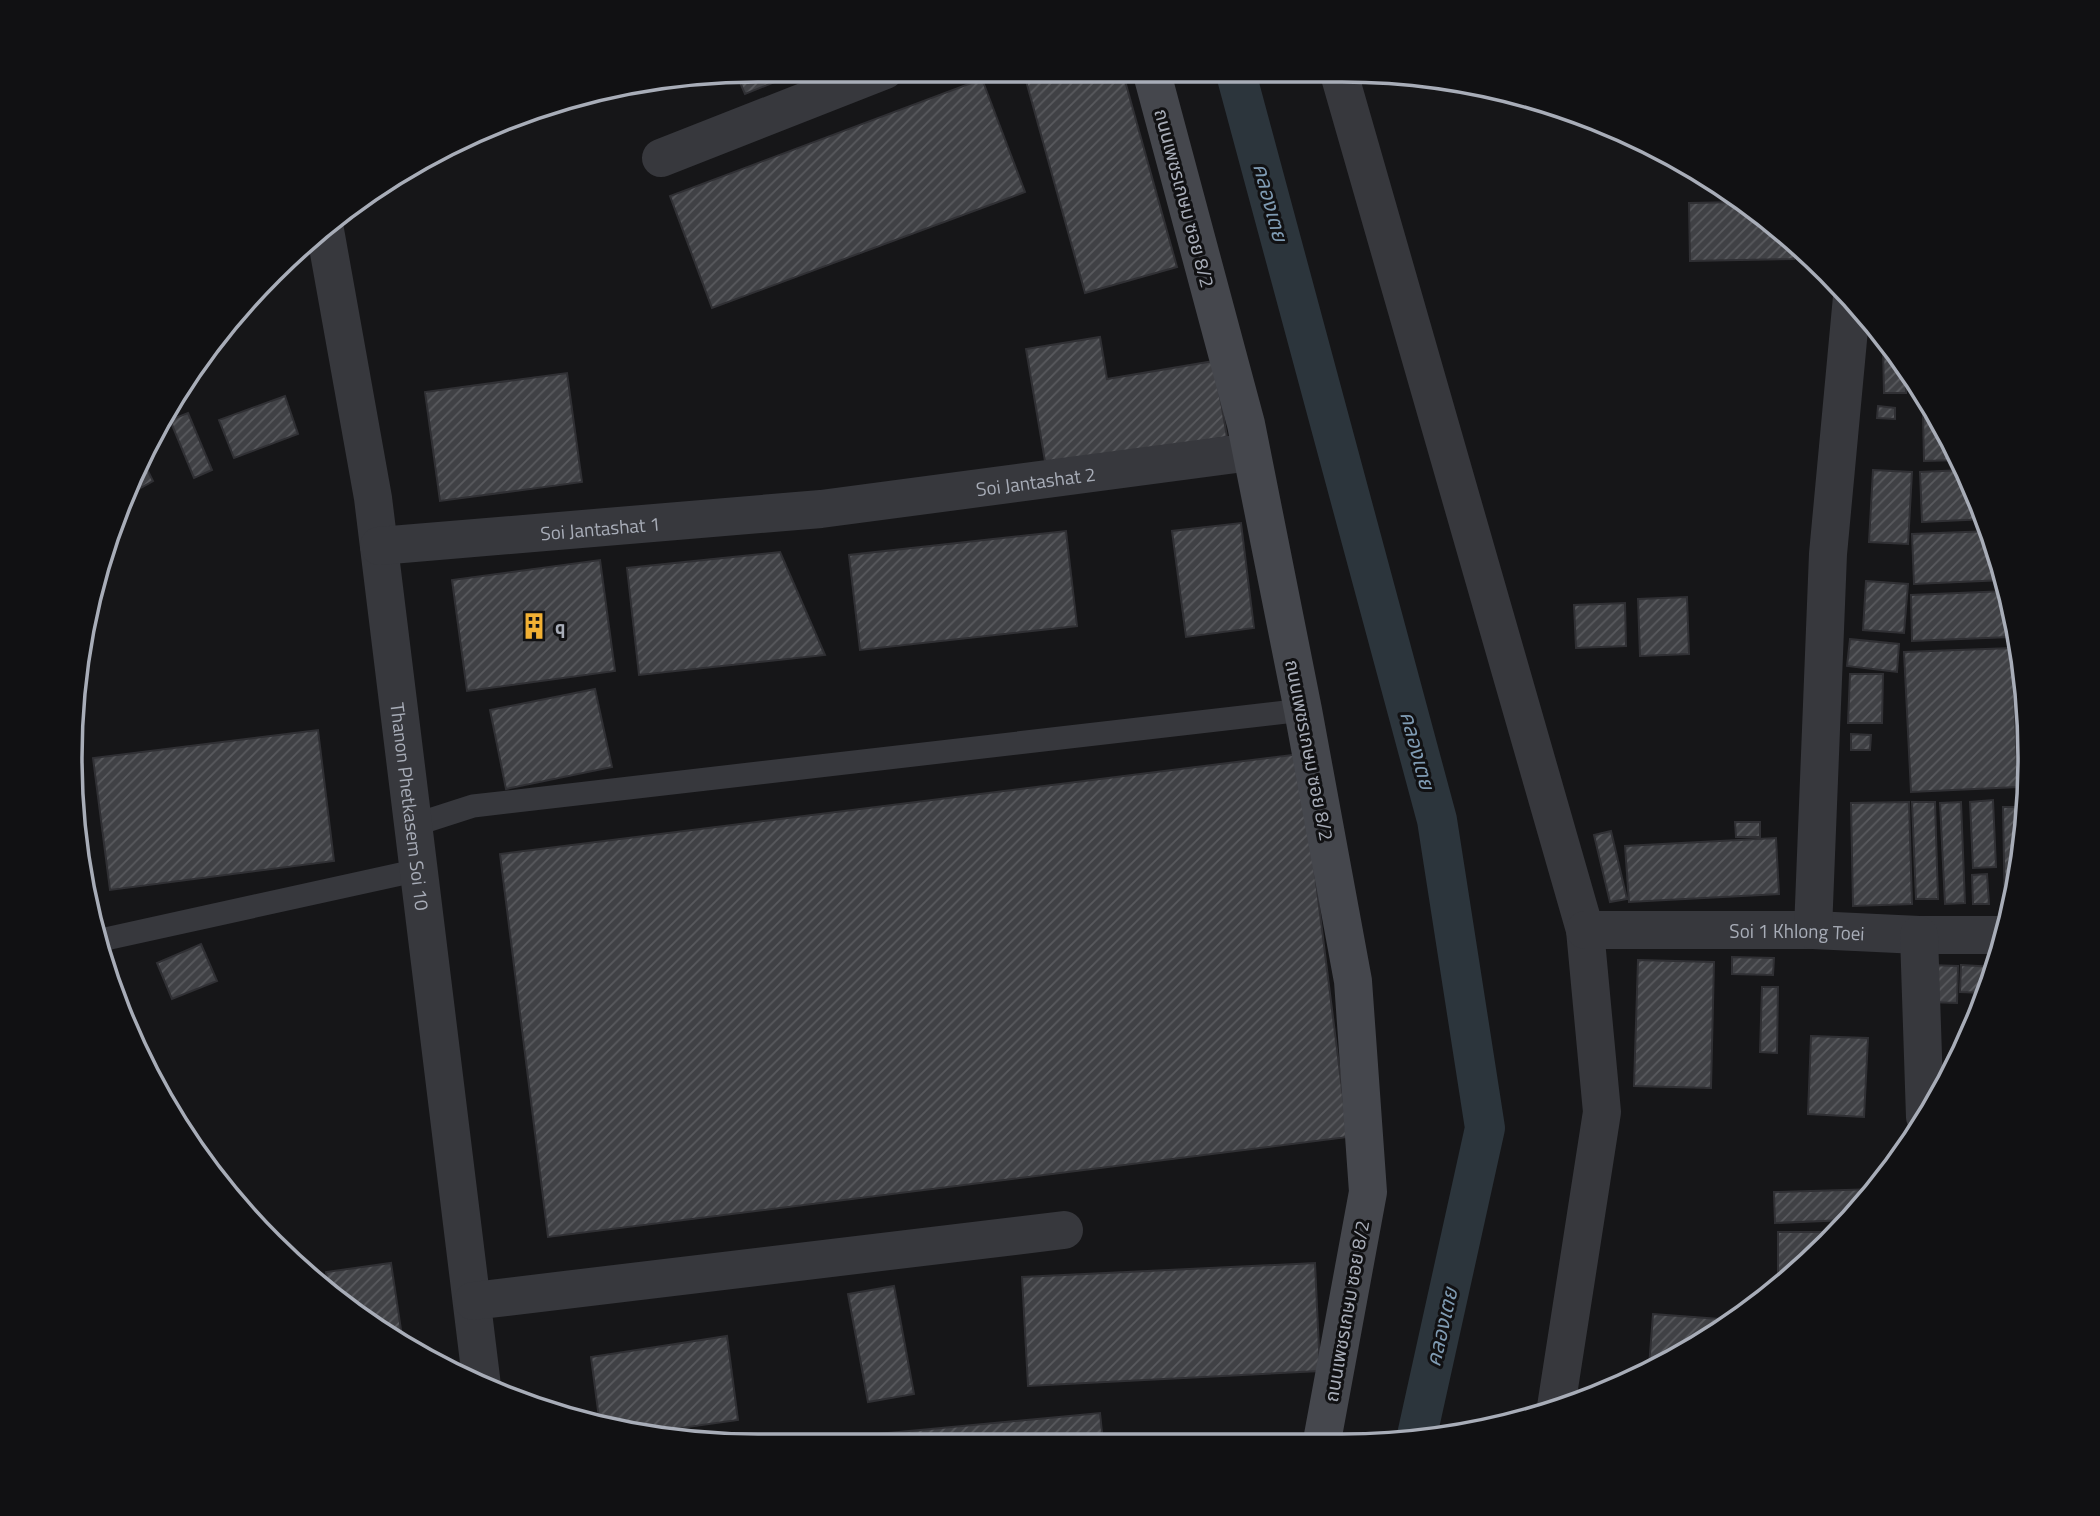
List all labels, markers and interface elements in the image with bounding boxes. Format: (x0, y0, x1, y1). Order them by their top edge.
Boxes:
street label: ถนนเพชรเกษม ซอย 8/2 (1147, 105, 1223, 291)
water label: คลองเตย (1245, 159, 1297, 246)
street label: Soi Jantashat 2 (974, 458, 1097, 503)
street label: Soi Jantashat 1 (539, 508, 661, 547)
building icon: q (519, 611, 549, 641)
place label: q (555, 612, 565, 641)
street label: ถนนเพชรเกษม ซอย 8/2 (1278, 657, 1342, 843)
street label: Thanon Phetkasem Soi 10 (384, 701, 438, 912)
water label: คลองเตย (1392, 707, 1444, 794)
street label: Soi 1 Khlong Toei (1729, 915, 1865, 947)
street label: ถนนเพชรเกษม ซอย 8/2 (1316, 1218, 1376, 1404)
water label: คลองเตย (1416, 1283, 1466, 1370)

